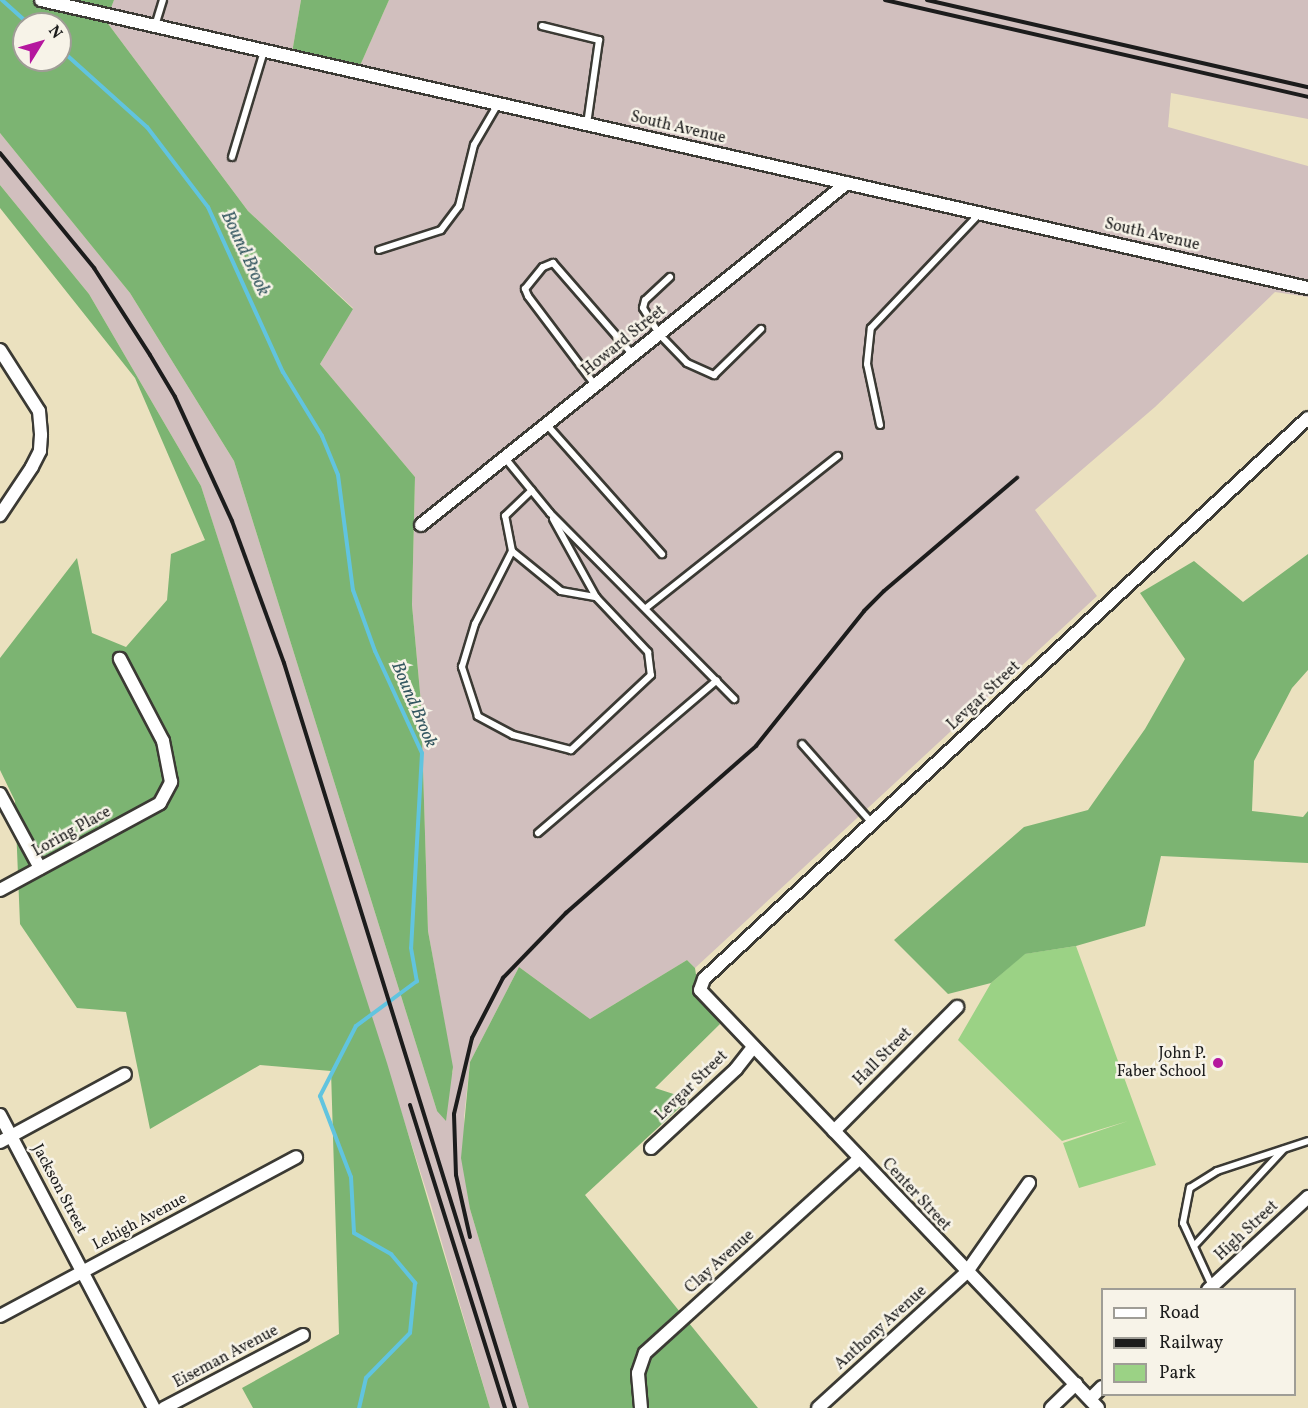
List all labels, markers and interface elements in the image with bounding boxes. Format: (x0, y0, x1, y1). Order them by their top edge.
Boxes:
north arrow (12, 12, 72, 72)
text: N (42, 21, 67, 44)
street label: South Avenue (629, 108, 727, 148)
water label: Bound Brook (215, 208, 273, 300)
street label: South Avenue (1103, 215, 1201, 255)
street label: Howard Street (578, 302, 670, 380)
street label: Levgar Street (944, 657, 1024, 735)
water label: Bound Brook (385, 659, 441, 751)
street label: Loring Place (29, 803, 115, 861)
street label: Hall Street (850, 1024, 916, 1090)
place label: John P. Faber School (1117, 1044, 1206, 1082)
street label: Levgar Street (652, 1047, 732, 1125)
marker: John P. Faber School (1211, 1056, 1225, 1070)
street label: Jackson Street (27, 1141, 91, 1237)
street label: Center Street (877, 1155, 955, 1235)
street label: Lehigh Avenue (90, 1189, 190, 1255)
street label: High Street (1211, 1197, 1283, 1265)
street label: Clay Avenue (681, 1226, 759, 1298)
street label: Anthony Avenue (831, 1282, 931, 1374)
legend (1101, 1288, 1296, 1396)
text: Road (1159, 1301, 1200, 1326)
street label: Eiseman Avenue (170, 1321, 282, 1393)
text: Railway (1159, 1331, 1223, 1356)
text: Park (1159, 1361, 1196, 1386)

